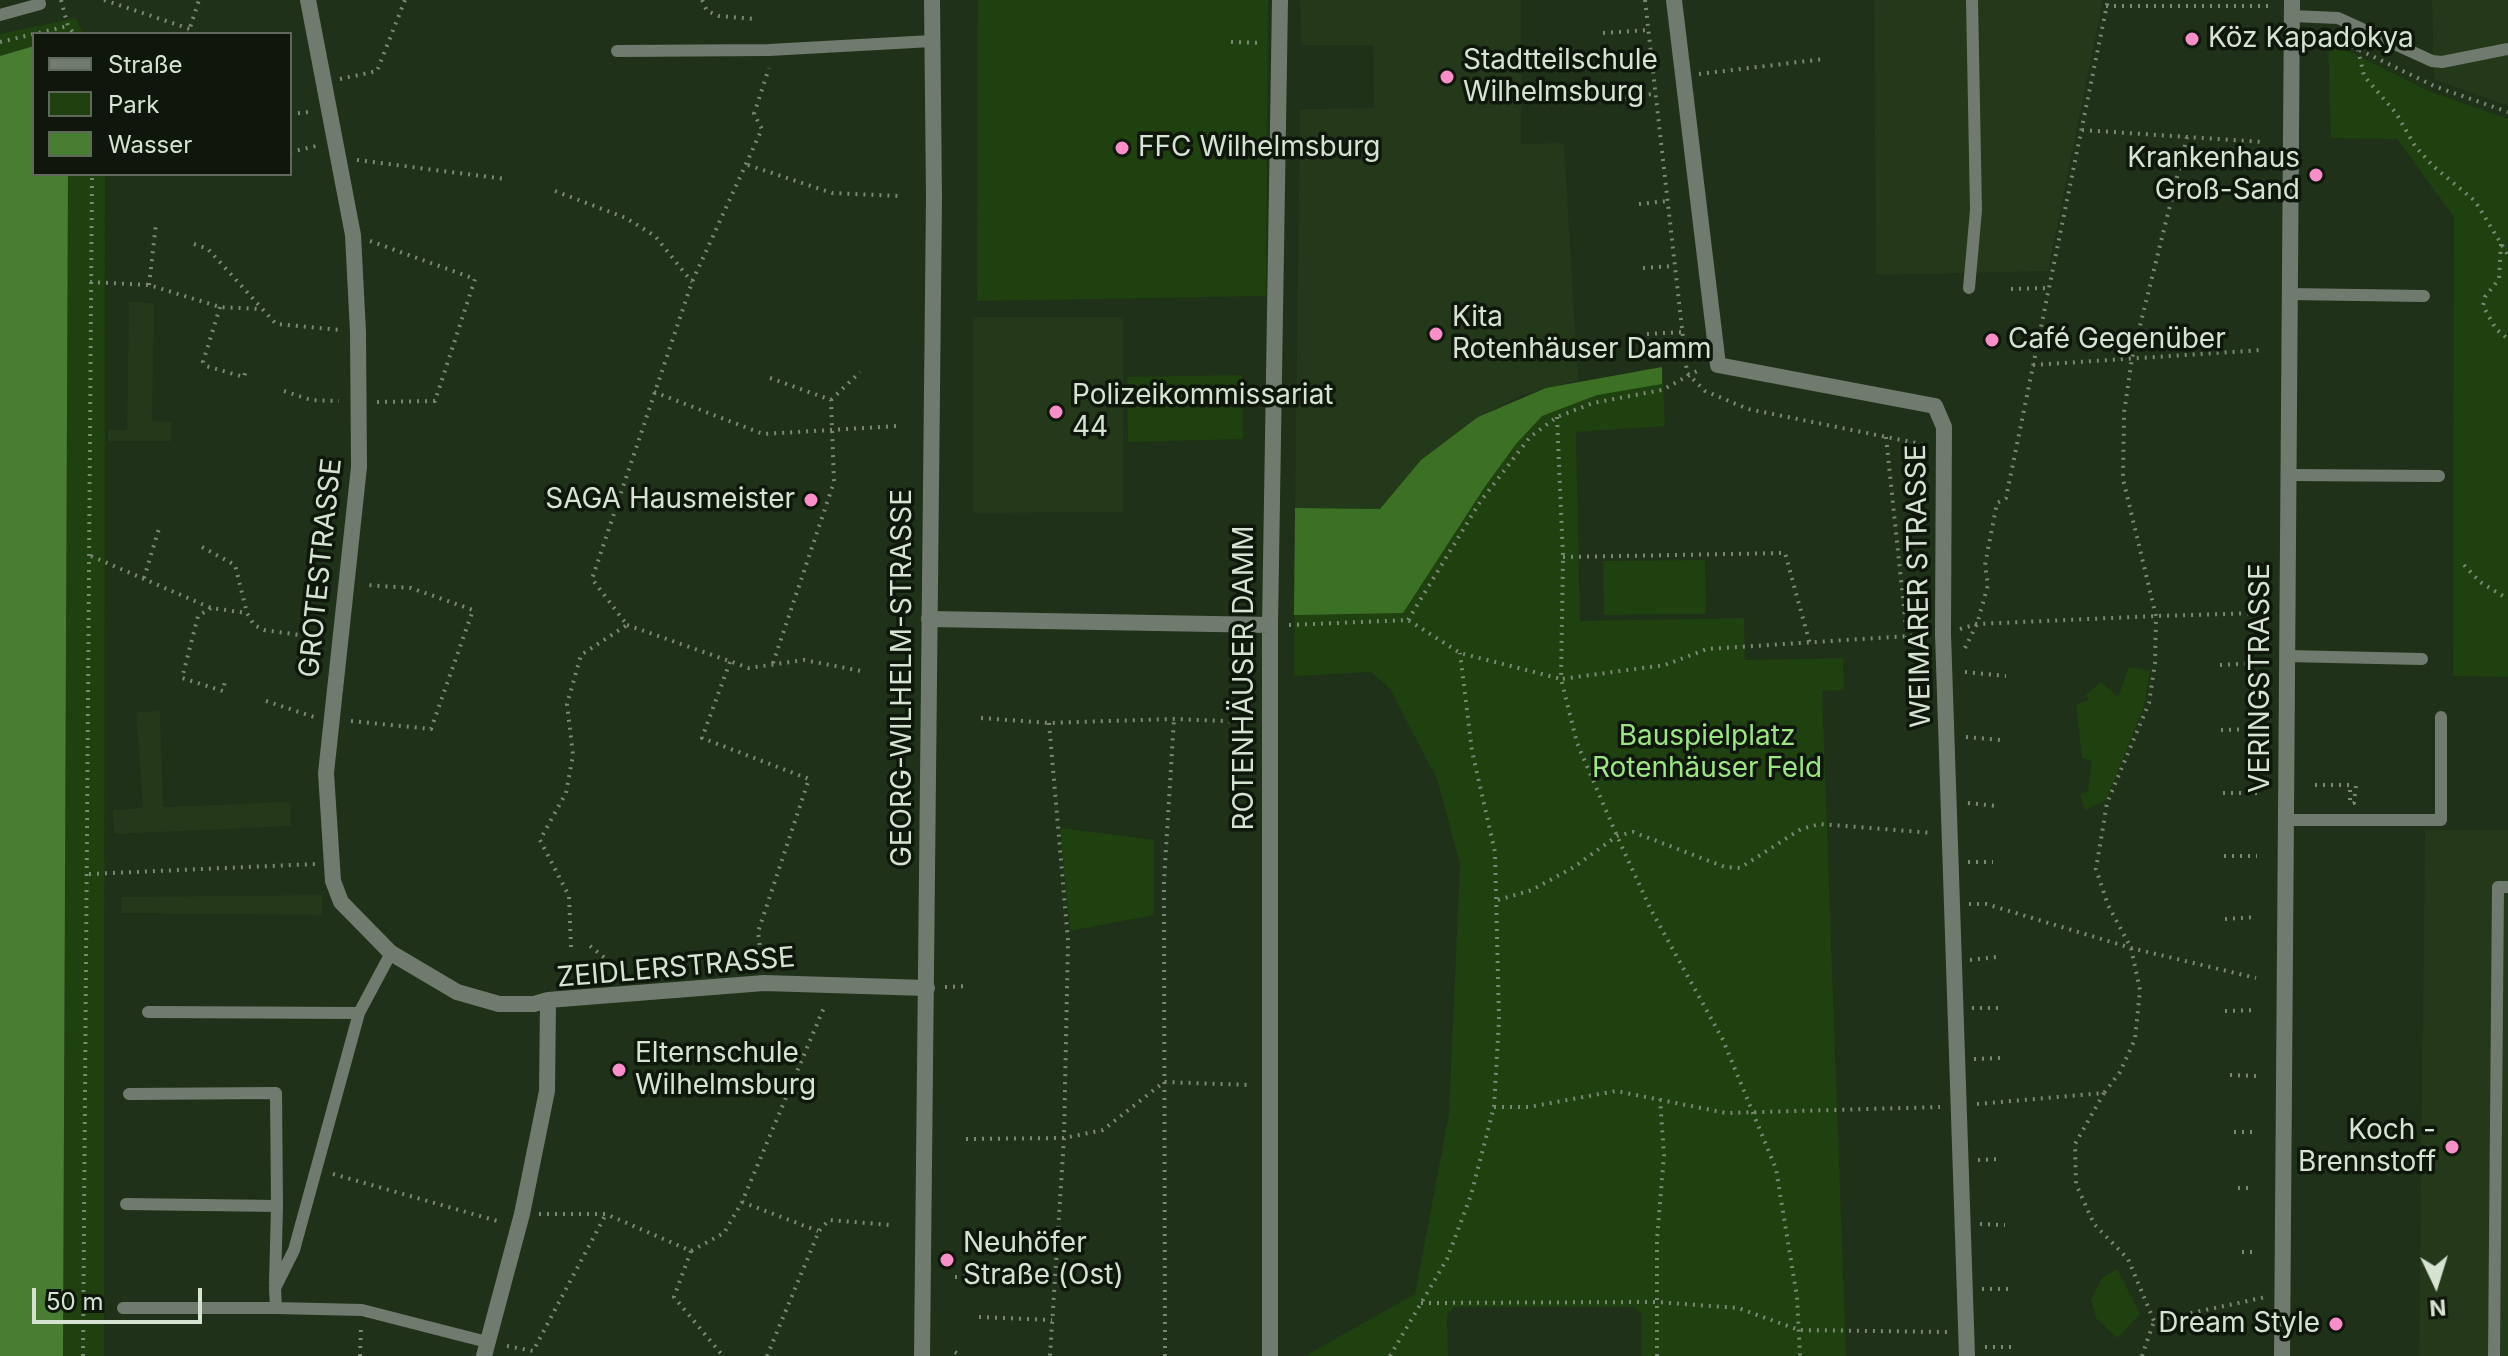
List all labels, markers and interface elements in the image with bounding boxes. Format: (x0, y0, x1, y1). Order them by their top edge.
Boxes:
place label: Köz Kapadokya (2208, 22, 2414, 56)
marker: Köz Kapadokya (2183, 30, 2201, 48)
legend (32, 32, 292, 176)
place label: Stadtteilschule Wilhelmsburg (1463, 44, 1658, 110)
text: Straße (108, 50, 183, 79)
marker: Stadtteilschule Wilhelmsburg (1438, 68, 1456, 86)
text: Park (108, 90, 159, 119)
text: Wasser (108, 130, 192, 159)
place label: FFC Wilhelmsburg (1138, 131, 1380, 165)
marker: FFC Wilhelmsburg (1113, 139, 1131, 157)
place label: Krankenhaus Groß-Sand (2127, 142, 2300, 208)
marker: Krankenhaus Groß-Sand (2307, 166, 2325, 184)
place label: Kita Rotenhäuser Damm (1452, 301, 1711, 367)
place label: Café Gegenüber (2008, 323, 2226, 357)
marker: Kita Rotenhäuser Damm (1427, 325, 1445, 343)
marker: Café Gegenüber (1983, 331, 2001, 349)
place label: Polizeikommissariat 44 (1072, 379, 1334, 445)
marker: Polizeikommissariat 44 (1047, 403, 1065, 421)
street label: WEIMARER STRASSE (1900, 444, 1938, 728)
street label: GROTESTRASSE (293, 457, 349, 679)
place label: SAGA Hausmeister (545, 483, 795, 517)
street label: GEORG-WILHELM-STRASSE (886, 489, 920, 867)
marker: SAGA Hausmeister (802, 491, 820, 509)
street label: ROTENHÄUSER DAMM (1228, 526, 1262, 830)
street label: VERINGSTRASSE (2244, 563, 2278, 793)
park label: Bauspielplatz Rotenhäuser Feld (1592, 720, 1822, 786)
street label: ZEIDLERSTRASSE (555, 941, 797, 995)
place label: Elternschule Wilhelmsburg (635, 1037, 816, 1103)
marker: Elternschule Wilhelmsburg (610, 1061, 628, 1079)
place label: Koch - Brennstoff (2298, 1114, 2436, 1180)
marker: Koch - Brennstoff (2443, 1138, 2461, 1156)
place label: Neuhöfer Straße (Ost) (963, 1227, 1124, 1293)
north arrow (2396, 1244, 2476, 1324)
marker: Neuhöfer Straße (Ost) (938, 1251, 956, 1269)
scale bar (36, 1272, 206, 1322)
text: 50 m (46, 1287, 104, 1316)
text: N (2428, 1294, 2447, 1321)
place label: Dream Style (2158, 1307, 2320, 1341)
marker: Dream Style (2327, 1315, 2345, 1333)

